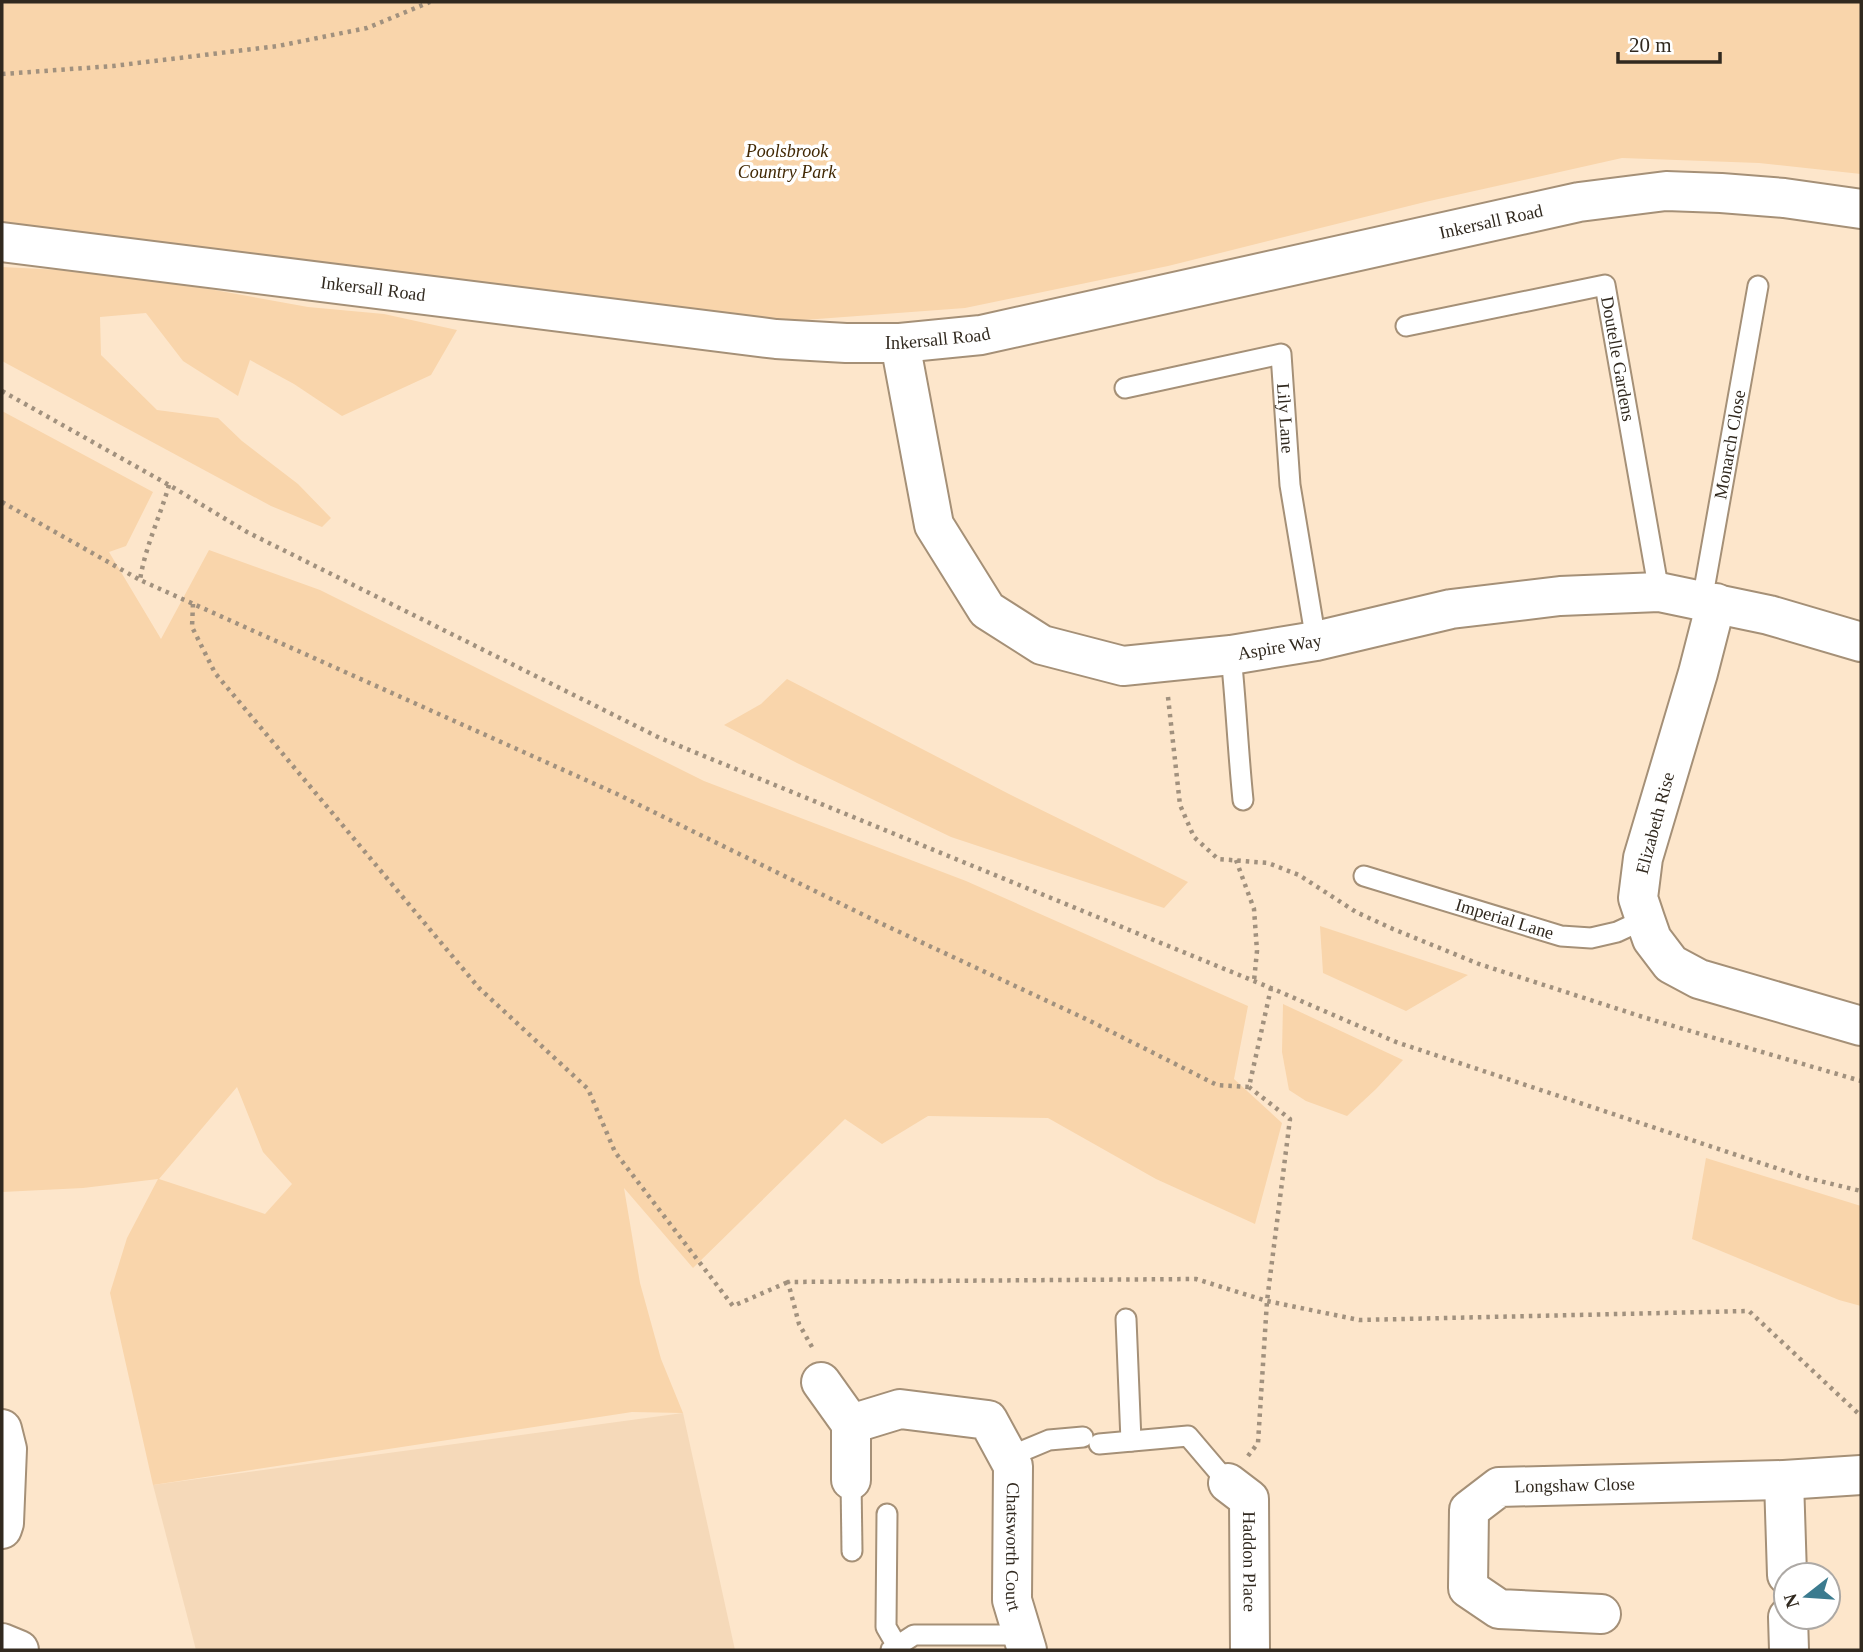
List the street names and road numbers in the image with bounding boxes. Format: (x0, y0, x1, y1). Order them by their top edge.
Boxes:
street label: Inkersall Road (1437, 200, 1545, 243)
street label: Inkersall Road (319, 272, 427, 305)
street label: Doutelle Gardens (1597, 295, 1639, 423)
street label: Inkersall Road (885, 323, 992, 353)
street label: Lily Lane (1273, 382, 1298, 454)
street label: Monarch Close (1710, 388, 1749, 501)
street label: Aspire Way (1236, 630, 1324, 664)
street label: Elizabeth Rise (1632, 770, 1678, 876)
street label: Imperial Lane (1453, 894, 1556, 943)
street label: Longshaw Close (1514, 1474, 1635, 1497)
street label: Chatsworth Court (1002, 1482, 1025, 1613)
street label: Haddon Place (1239, 1511, 1260, 1612)

